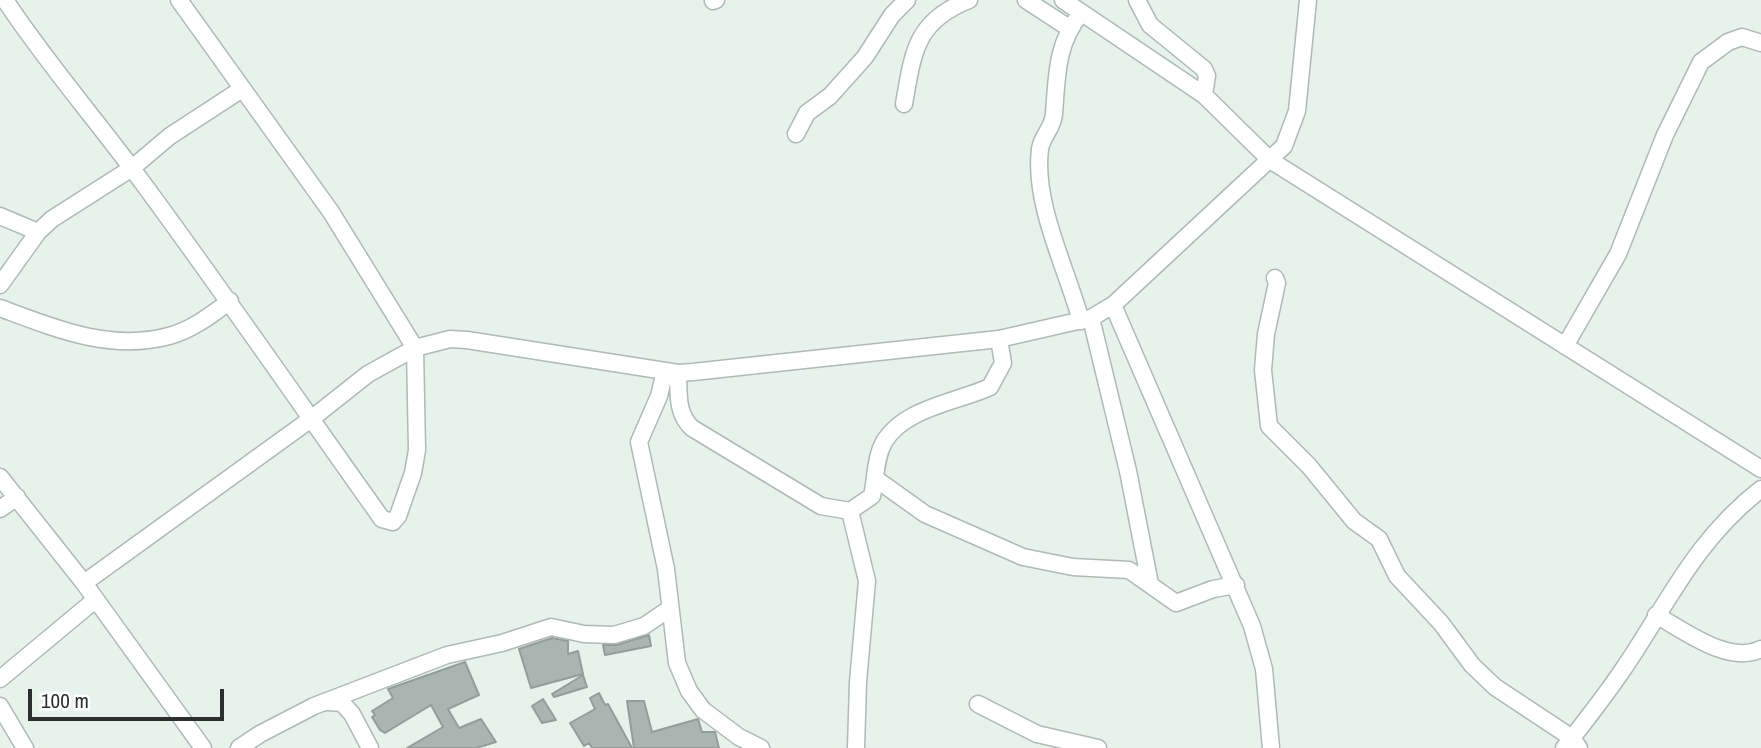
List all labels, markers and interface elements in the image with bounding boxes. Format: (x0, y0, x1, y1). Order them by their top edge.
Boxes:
scale bar (32, 674, 228, 718)
text: 100 m (41, 686, 89, 715)

